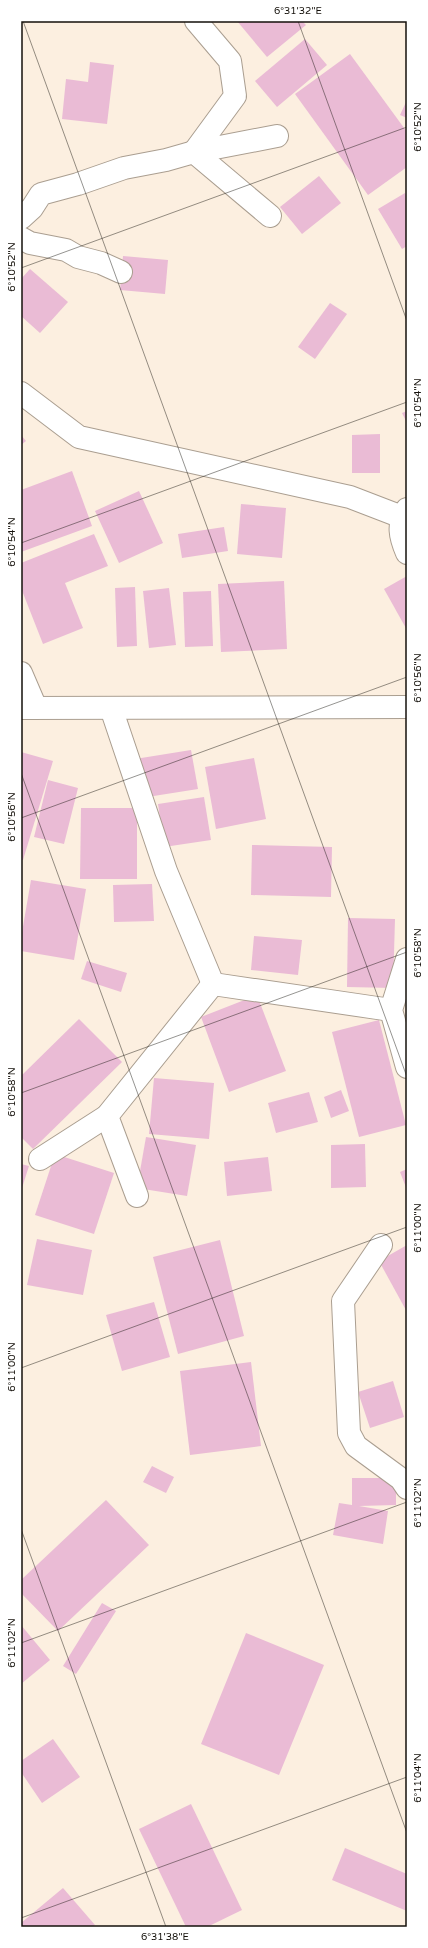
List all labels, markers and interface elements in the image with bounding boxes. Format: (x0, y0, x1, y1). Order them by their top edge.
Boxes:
text: 6°31'32"E (274, 5, 322, 17)
text: 6°10'52"N (412, 102, 424, 152)
text: 6°10'52"N (6, 242, 18, 292)
text: 6°10'54"N (412, 378, 424, 428)
text: 6°10'54"N (6, 517, 18, 567)
text: 6°10'56"N (412, 653, 424, 703)
text: 6°10'56"N (6, 792, 18, 842)
text: 6°10'58"N (412, 928, 424, 978)
text: 6°10'58"N (6, 1067, 18, 1117)
text: 6°11'00"N (412, 1203, 424, 1253)
text: 6°11'00"N (6, 1342, 18, 1392)
text: 6°11'02"N (412, 1478, 424, 1528)
text: 6°11'02"N (6, 1618, 18, 1668)
text: 6°11'04"N (412, 1753, 424, 1803)
text: 6°31'38"E (141, 1931, 189, 1943)

